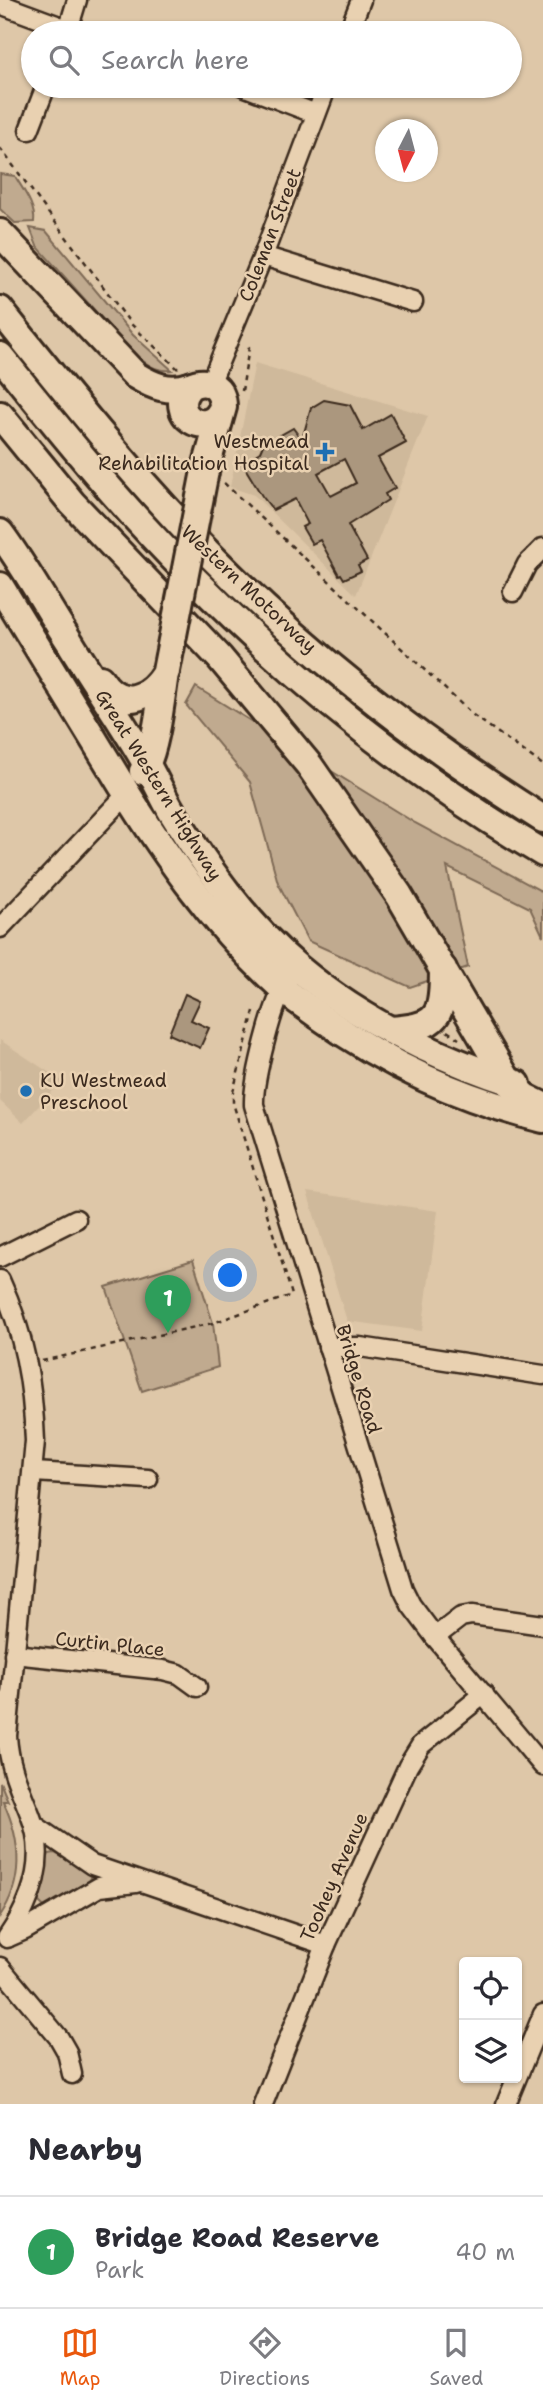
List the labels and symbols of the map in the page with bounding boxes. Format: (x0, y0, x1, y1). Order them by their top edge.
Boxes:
north arrow (375, 119, 438, 182)
street label: Coleman Street (233, 165, 307, 305)
place label: Westmead Rehabilitation Hospital (98, 429, 309, 476)
marker: Westmead Rehabilitation Hospital (315, 442, 335, 462)
street label: Western Motorway (176, 519, 322, 659)
street label: Great Western Highway (90, 685, 228, 885)
place label: KU Westmead Preschool (40, 1068, 167, 1115)
marker: KU Westmead Preschool (18, 1083, 34, 1099)
your location (213, 1258, 247, 1292)
pin: 1 (145, 1275, 191, 1333)
street label: Bridge Road (331, 1321, 387, 1437)
street label: Curtin Place (54, 1626, 166, 1662)
street label: Toohey Avenue (294, 1808, 374, 1946)

